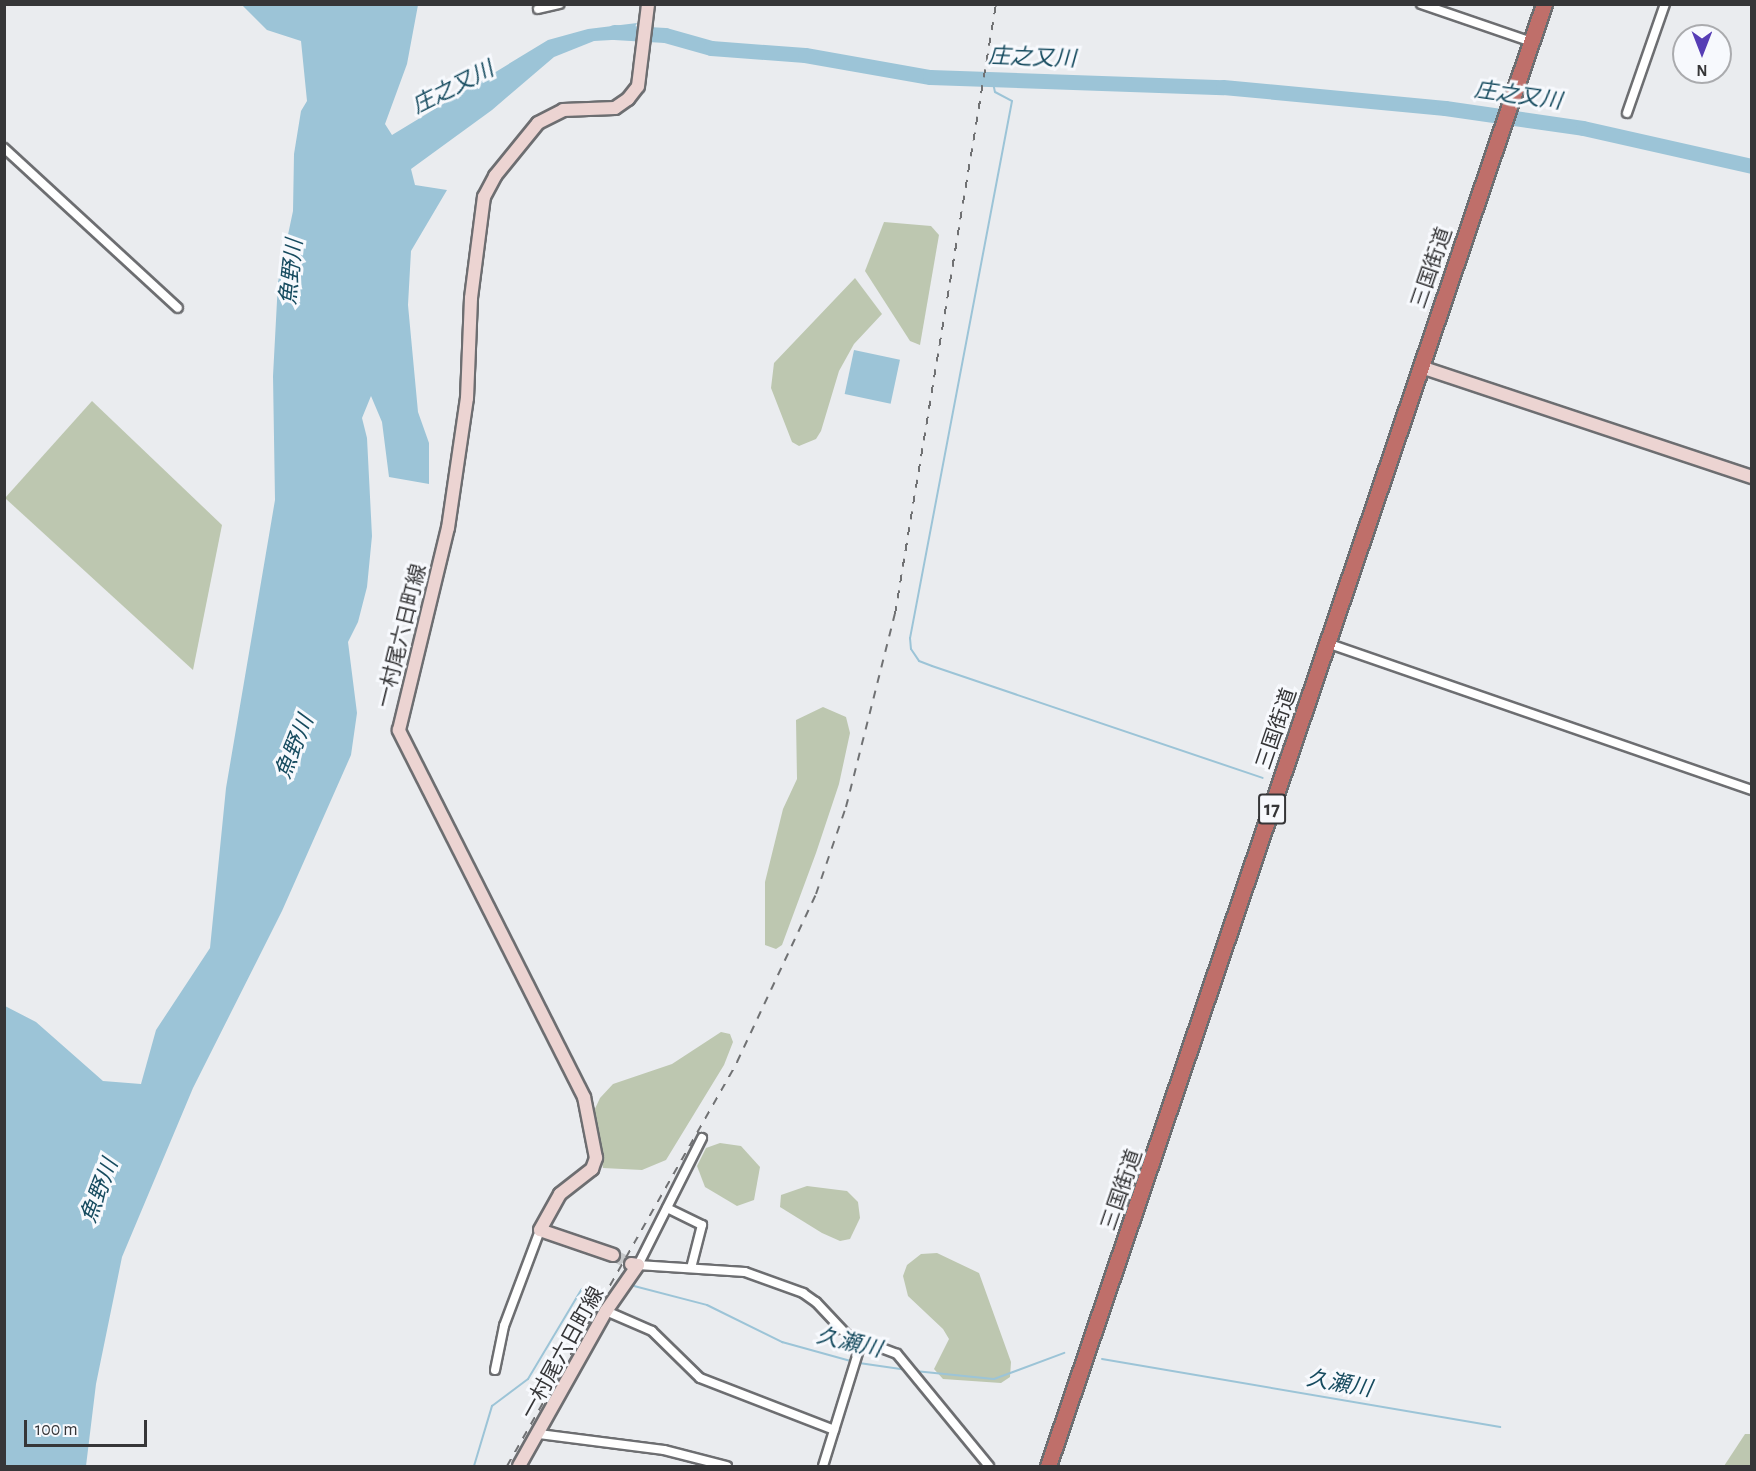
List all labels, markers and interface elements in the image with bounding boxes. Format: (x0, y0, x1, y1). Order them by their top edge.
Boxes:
north arrow (1672, 24, 1732, 84)
water label: 庄之又川 (988, 43, 1076, 73)
water label: 庄之又川 (408, 56, 498, 120)
text: N (1696, 62, 1708, 78)
water label: 庄之又川 (1473, 77, 1563, 115)
street label: 三国街道 (1406, 224, 1458, 312)
water label: 魚野川 (275, 238, 309, 306)
street label: 一村尾六日町線 (372, 562, 432, 710)
street label: 三国街道 (1251, 685, 1303, 773)
water label: 魚野川 (270, 711, 320, 783)
road number: 17 (1257, 792, 1287, 826)
street label: 三国街道 (1096, 1146, 1148, 1234)
water label: 魚野川 (76, 1155, 124, 1227)
street label: 一村尾六日町線 (516, 1283, 610, 1423)
water label: 久瀬川 (814, 1323, 884, 1363)
water label: 久瀬川 (1304, 1365, 1374, 1403)
scale bar (27, 1408, 150, 1446)
text: 100 m (35, 1421, 78, 1439)

